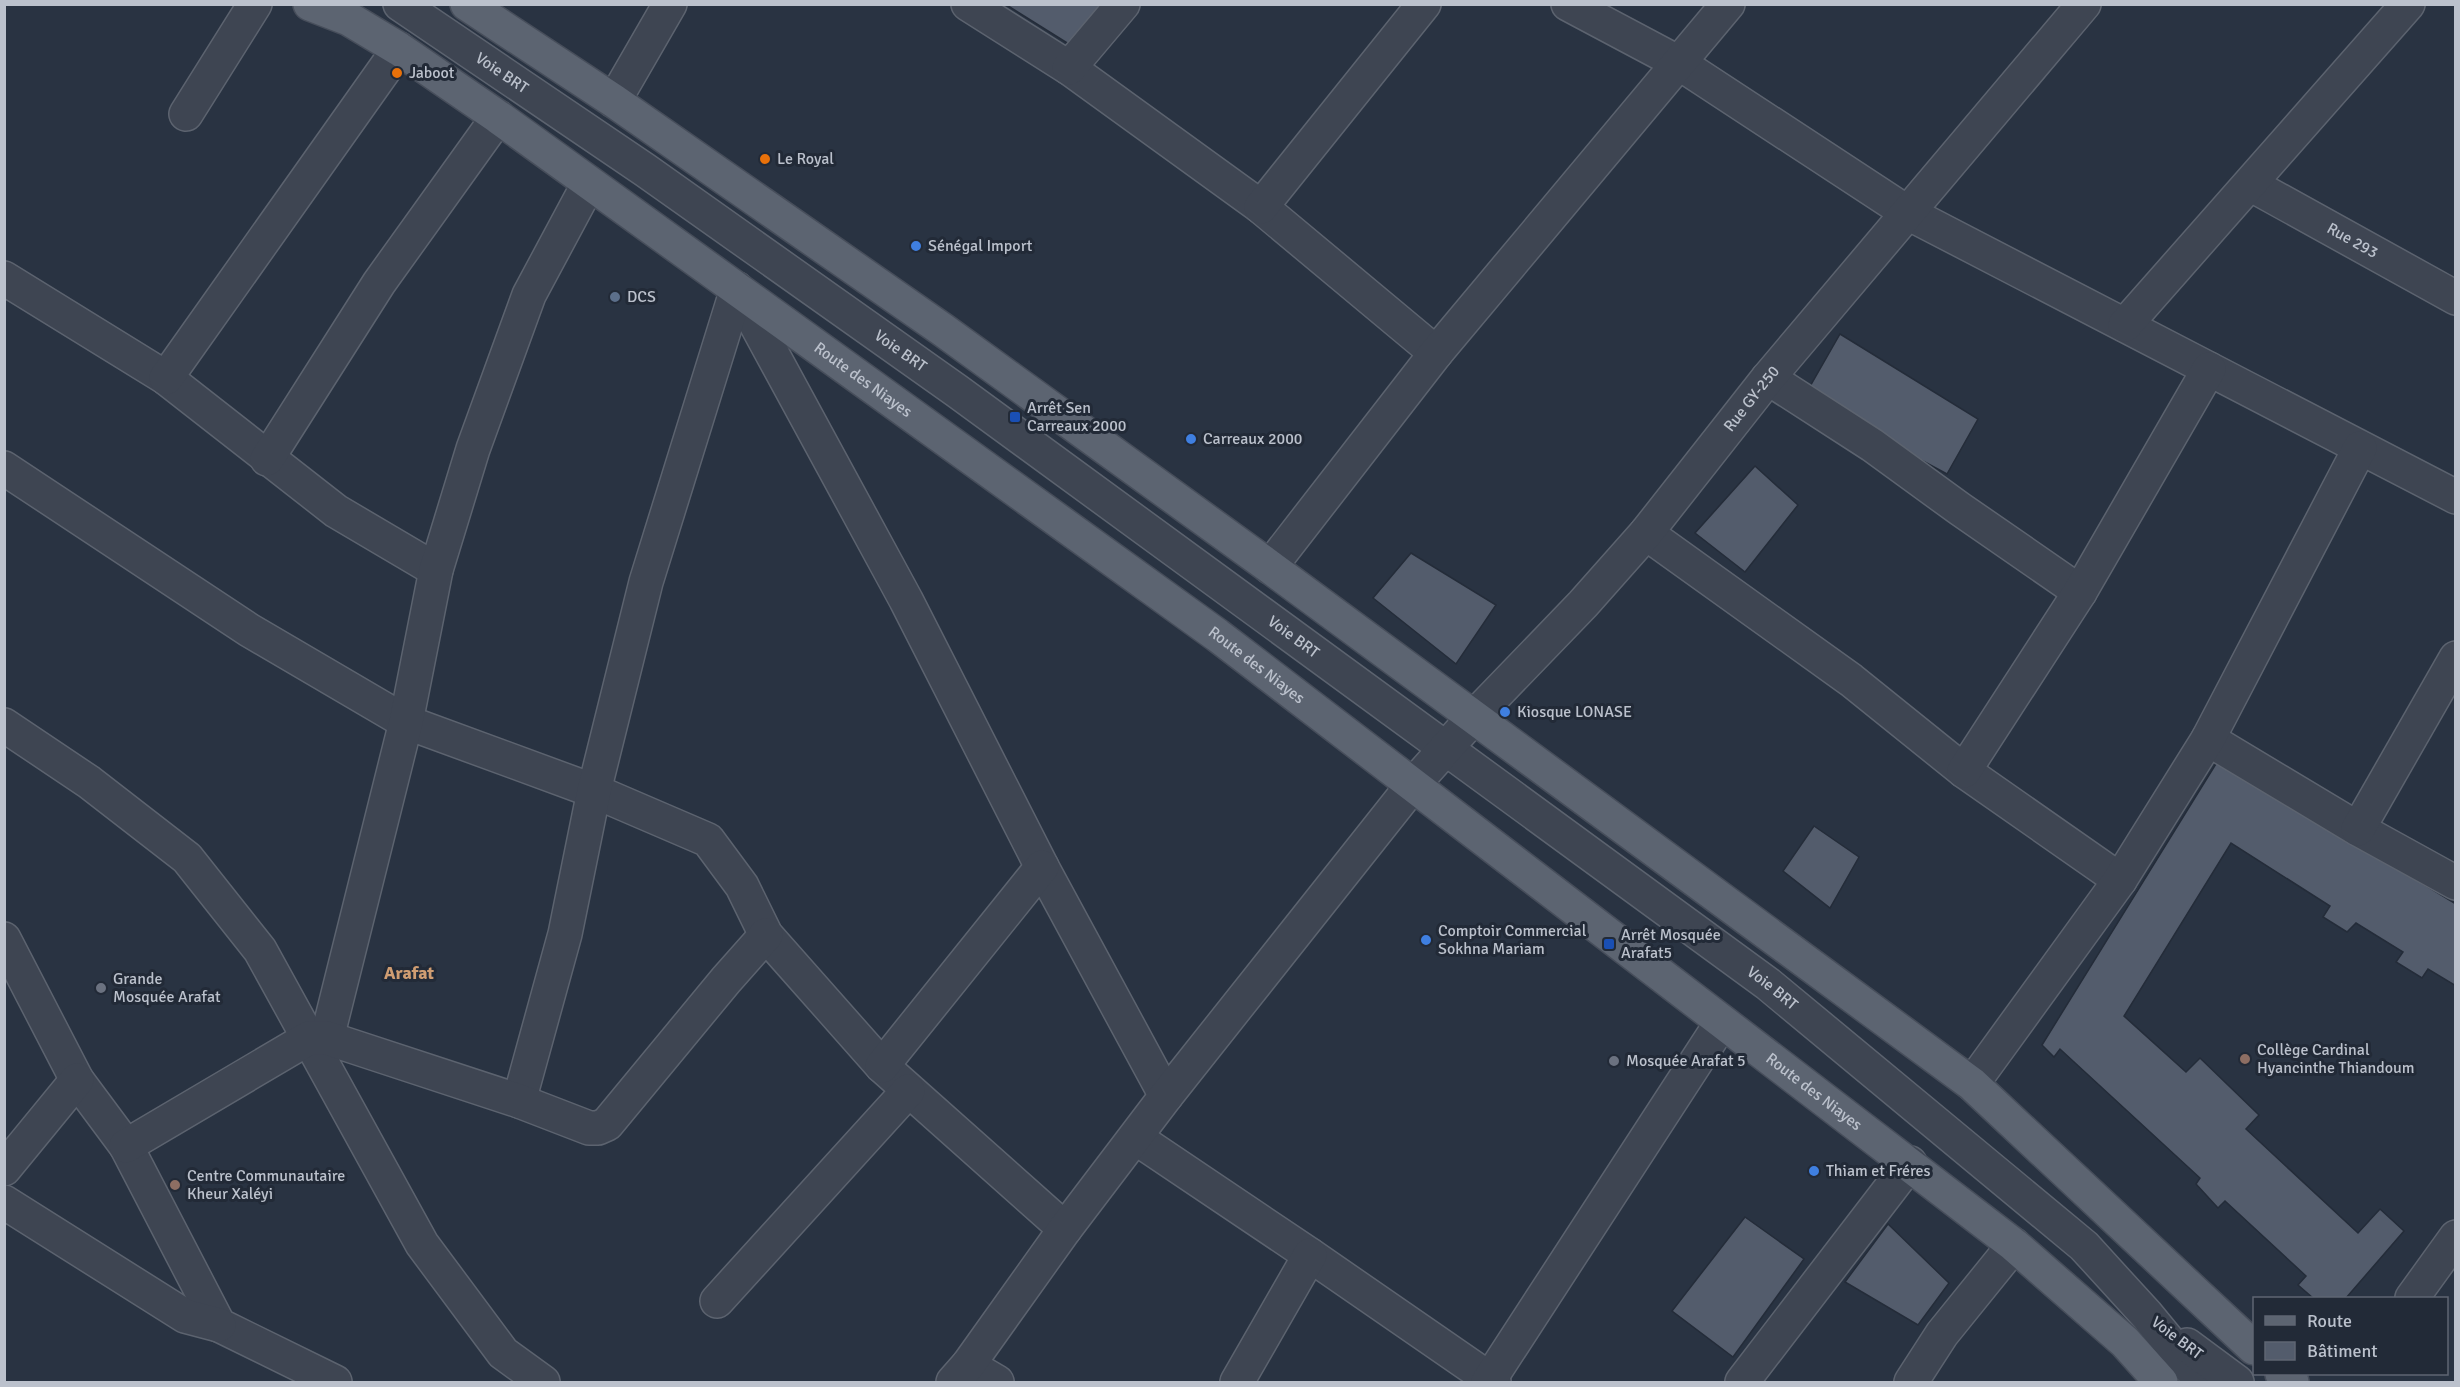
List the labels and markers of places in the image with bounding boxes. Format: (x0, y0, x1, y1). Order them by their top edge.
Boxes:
place label: Jaboot (409, 63, 455, 83)
marker: Jaboot (390, 66, 404, 80)
place label: Le Royal (777, 149, 834, 169)
marker: Le Royal (758, 152, 772, 166)
place label: Sénégal Import (928, 236, 1033, 256)
marker: Sénégal Import (909, 239, 923, 253)
place label: DCS (627, 287, 656, 307)
marker: DCS (608, 290, 622, 304)
place label: Arrêt Sen Carreaux 2000 (1027, 398, 1126, 436)
marker: Arrêt Sen Carreaux 2000 (1008, 410, 1022, 424)
place label: Carreaux 2000 (1203, 429, 1302, 449)
marker: Carreaux 2000 (1184, 432, 1198, 446)
place label: Kiosque LONASE (1517, 702, 1632, 722)
marker: Kiosque LONASE (1498, 705, 1512, 719)
place label: Comptoir Commercial Sokhna Mariam (1438, 921, 1587, 959)
place label: Arrêt Mosquée Arafat5 (1621, 925, 1721, 963)
marker: Comptoir Commercial Sokhna Mariam (1419, 933, 1433, 947)
marker: Arrêt Mosquée Arafat5 (1602, 937, 1616, 951)
place label: Grande Mosquée Arafat (113, 969, 221, 1007)
marker: Grande Mosquée Arafat (94, 981, 108, 995)
place label: Collège Cardinal Hyancinthe Thiandoum (2257, 1040, 2415, 1078)
place label: Mosquée Arafat 5 (1626, 1051, 1746, 1071)
marker: Collège Cardinal Hyancinthe Thiandoum (2238, 1052, 2252, 1066)
marker: Mosquée Arafat 5 (1607, 1054, 1621, 1068)
place label: Thiam et Fréres (1826, 1161, 1931, 1181)
marker: Thiam et Fréres (1807, 1164, 1821, 1178)
place label: Centre Communautaire Kheur Xaléyi (187, 1166, 345, 1204)
marker: Centre Communautaire Kheur Xaléyi (168, 1178, 182, 1192)

